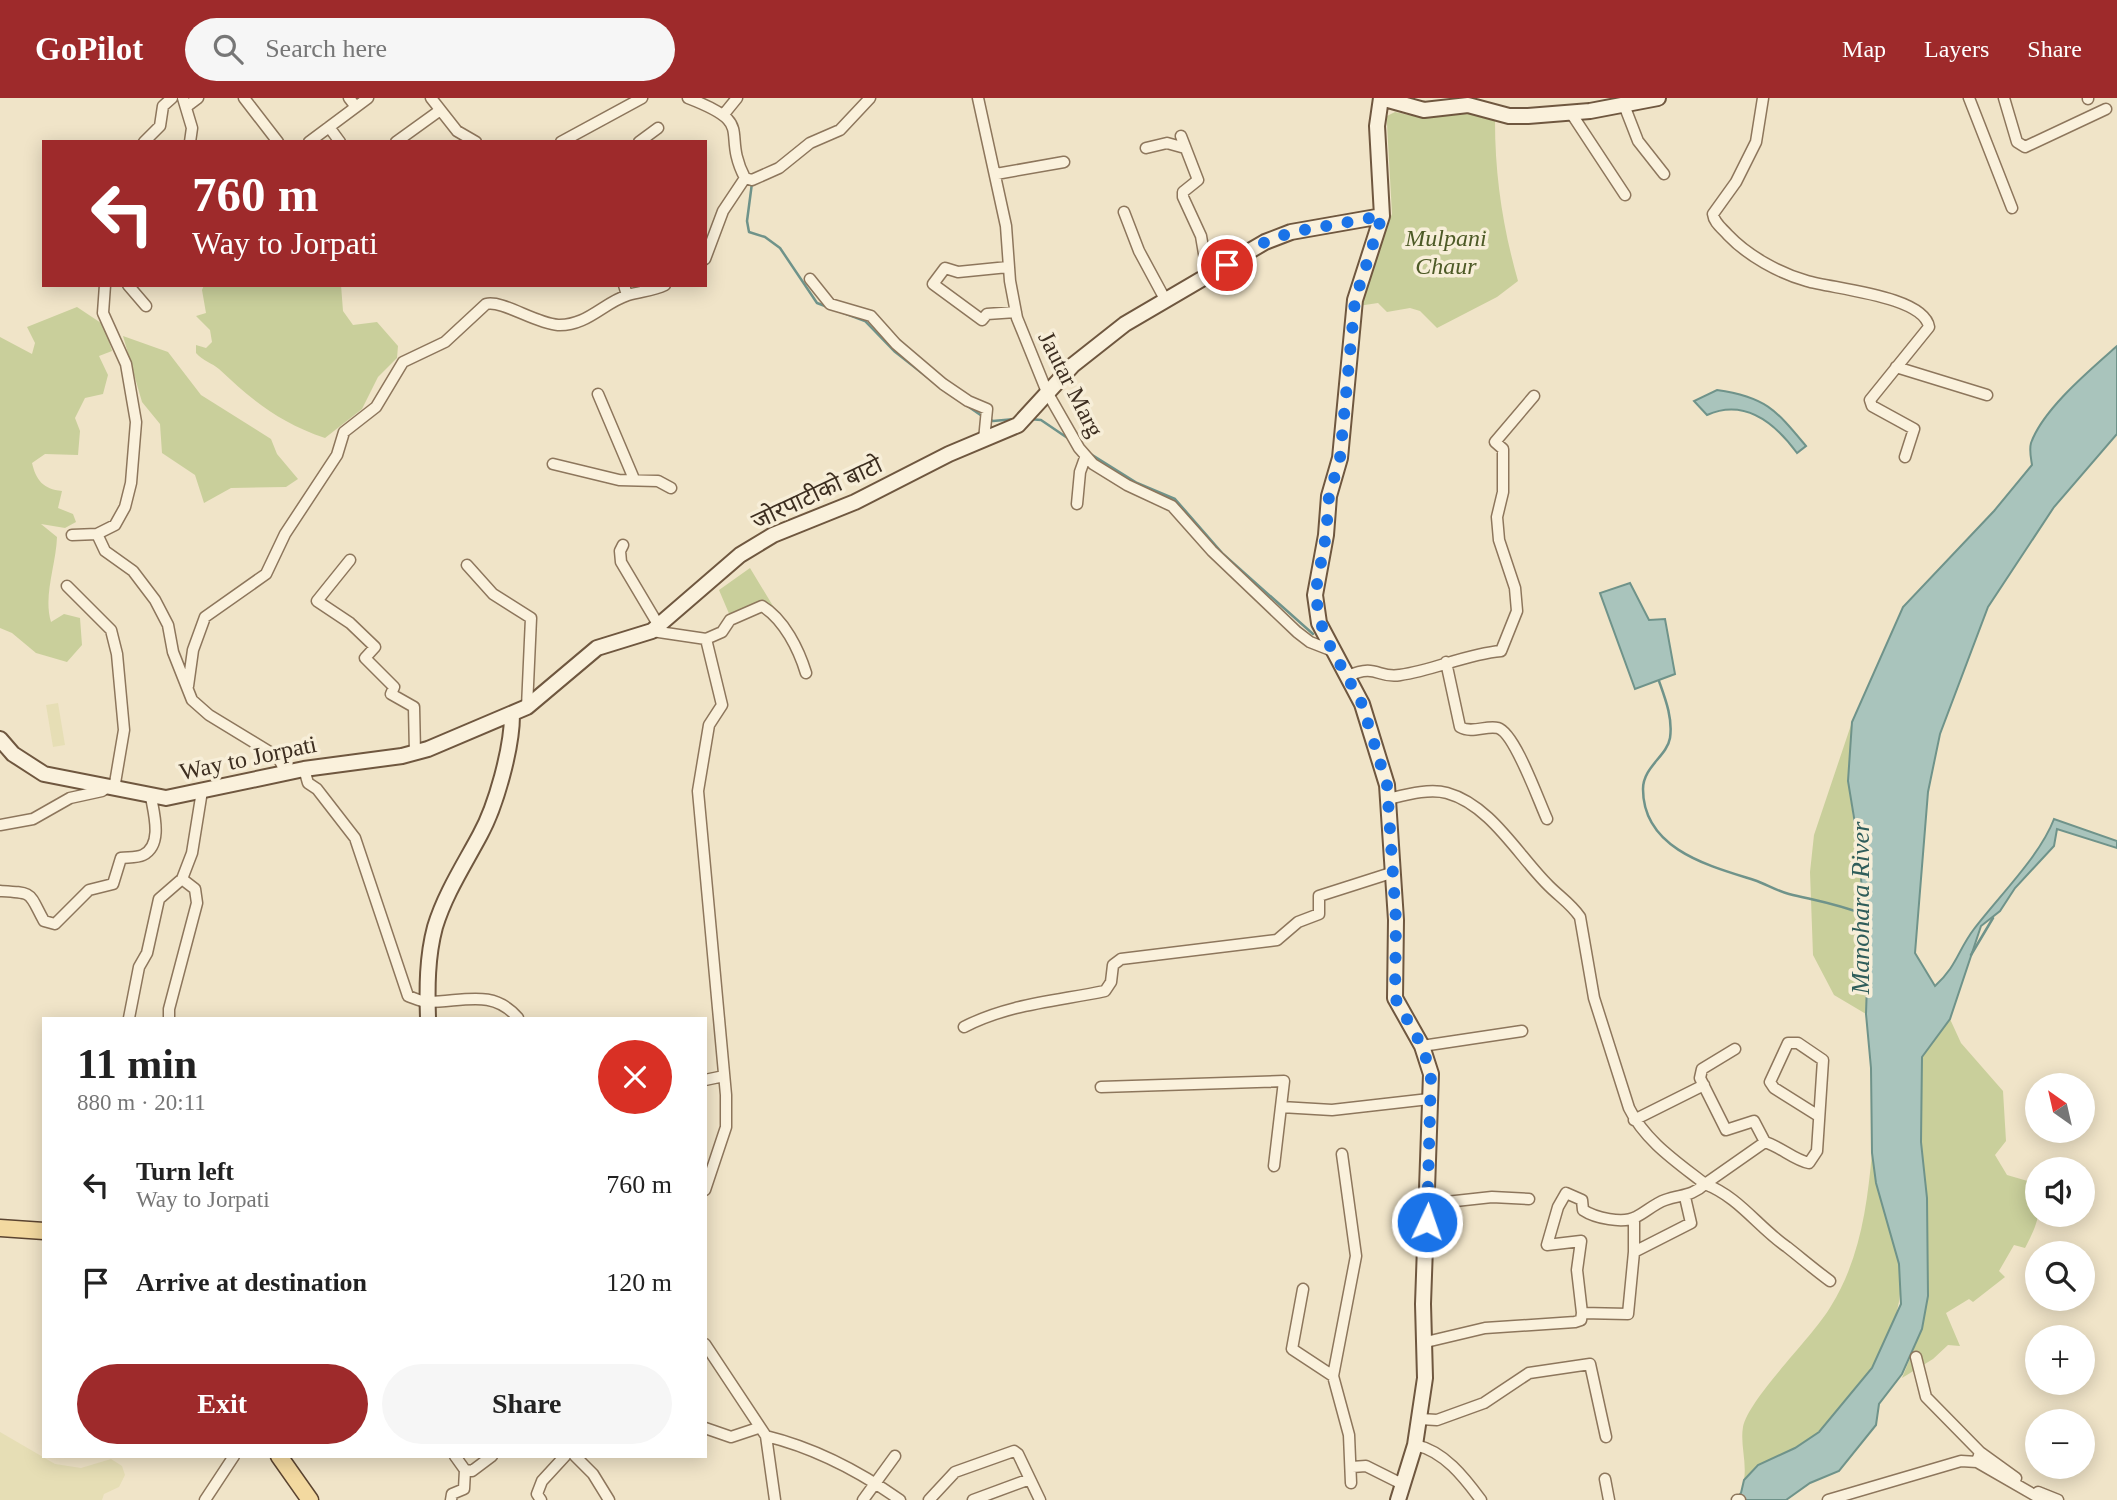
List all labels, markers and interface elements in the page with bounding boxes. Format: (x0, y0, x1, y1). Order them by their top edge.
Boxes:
search box (185, 18, 675, 81)
icon: search (209, 30, 247, 68)
text: GoPilot (35, 31, 143, 67)
text: Search here (265, 34, 387, 63)
text: Map (1842, 36, 1886, 62)
text: Layers (1924, 36, 1989, 62)
text: Share (2027, 36, 2082, 62)
text: 760 m (192, 167, 319, 222)
icon: left (77, 168, 168, 259)
text: Way to Jorpati (192, 225, 378, 261)
park label: Mulpani Chaur (1404, 225, 1487, 279)
pin (1197, 235, 1257, 295)
icon: arrive (1208, 246, 1246, 284)
street label: Jautar Marg (1033, 327, 1109, 441)
street label: जोरपाटीको बाटो (747, 450, 887, 535)
street label: Way to Jorpati (177, 731, 319, 785)
water label: Manohara River (1846, 821, 1875, 995)
button: close (598, 1040, 672, 1114)
text: 11 min (77, 1041, 197, 1087)
north arrow (2025, 1073, 2095, 1143)
map controls (2025, 1073, 2095, 1479)
text: 880 m · 20:11 (77, 1090, 206, 1115)
text: Turn left (136, 1157, 234, 1186)
button: sound (2025, 1157, 2095, 1227)
icon: left (77, 1166, 115, 1204)
text: 760 m (606, 1170, 672, 1199)
position arrow (1390, 1185, 1464, 1259)
text: Way to Jorpati (136, 1187, 270, 1212)
button: search (2025, 1241, 2095, 1311)
icon: arrive (77, 1264, 115, 1302)
text: Arrive at destination (136, 1268, 367, 1297)
text: 120 m (606, 1268, 672, 1297)
button: + (2025, 1325, 2095, 1395)
button: Exit (77, 1364, 368, 1444)
button: Share (382, 1364, 672, 1444)
button: − (2025, 1409, 2095, 1479)

